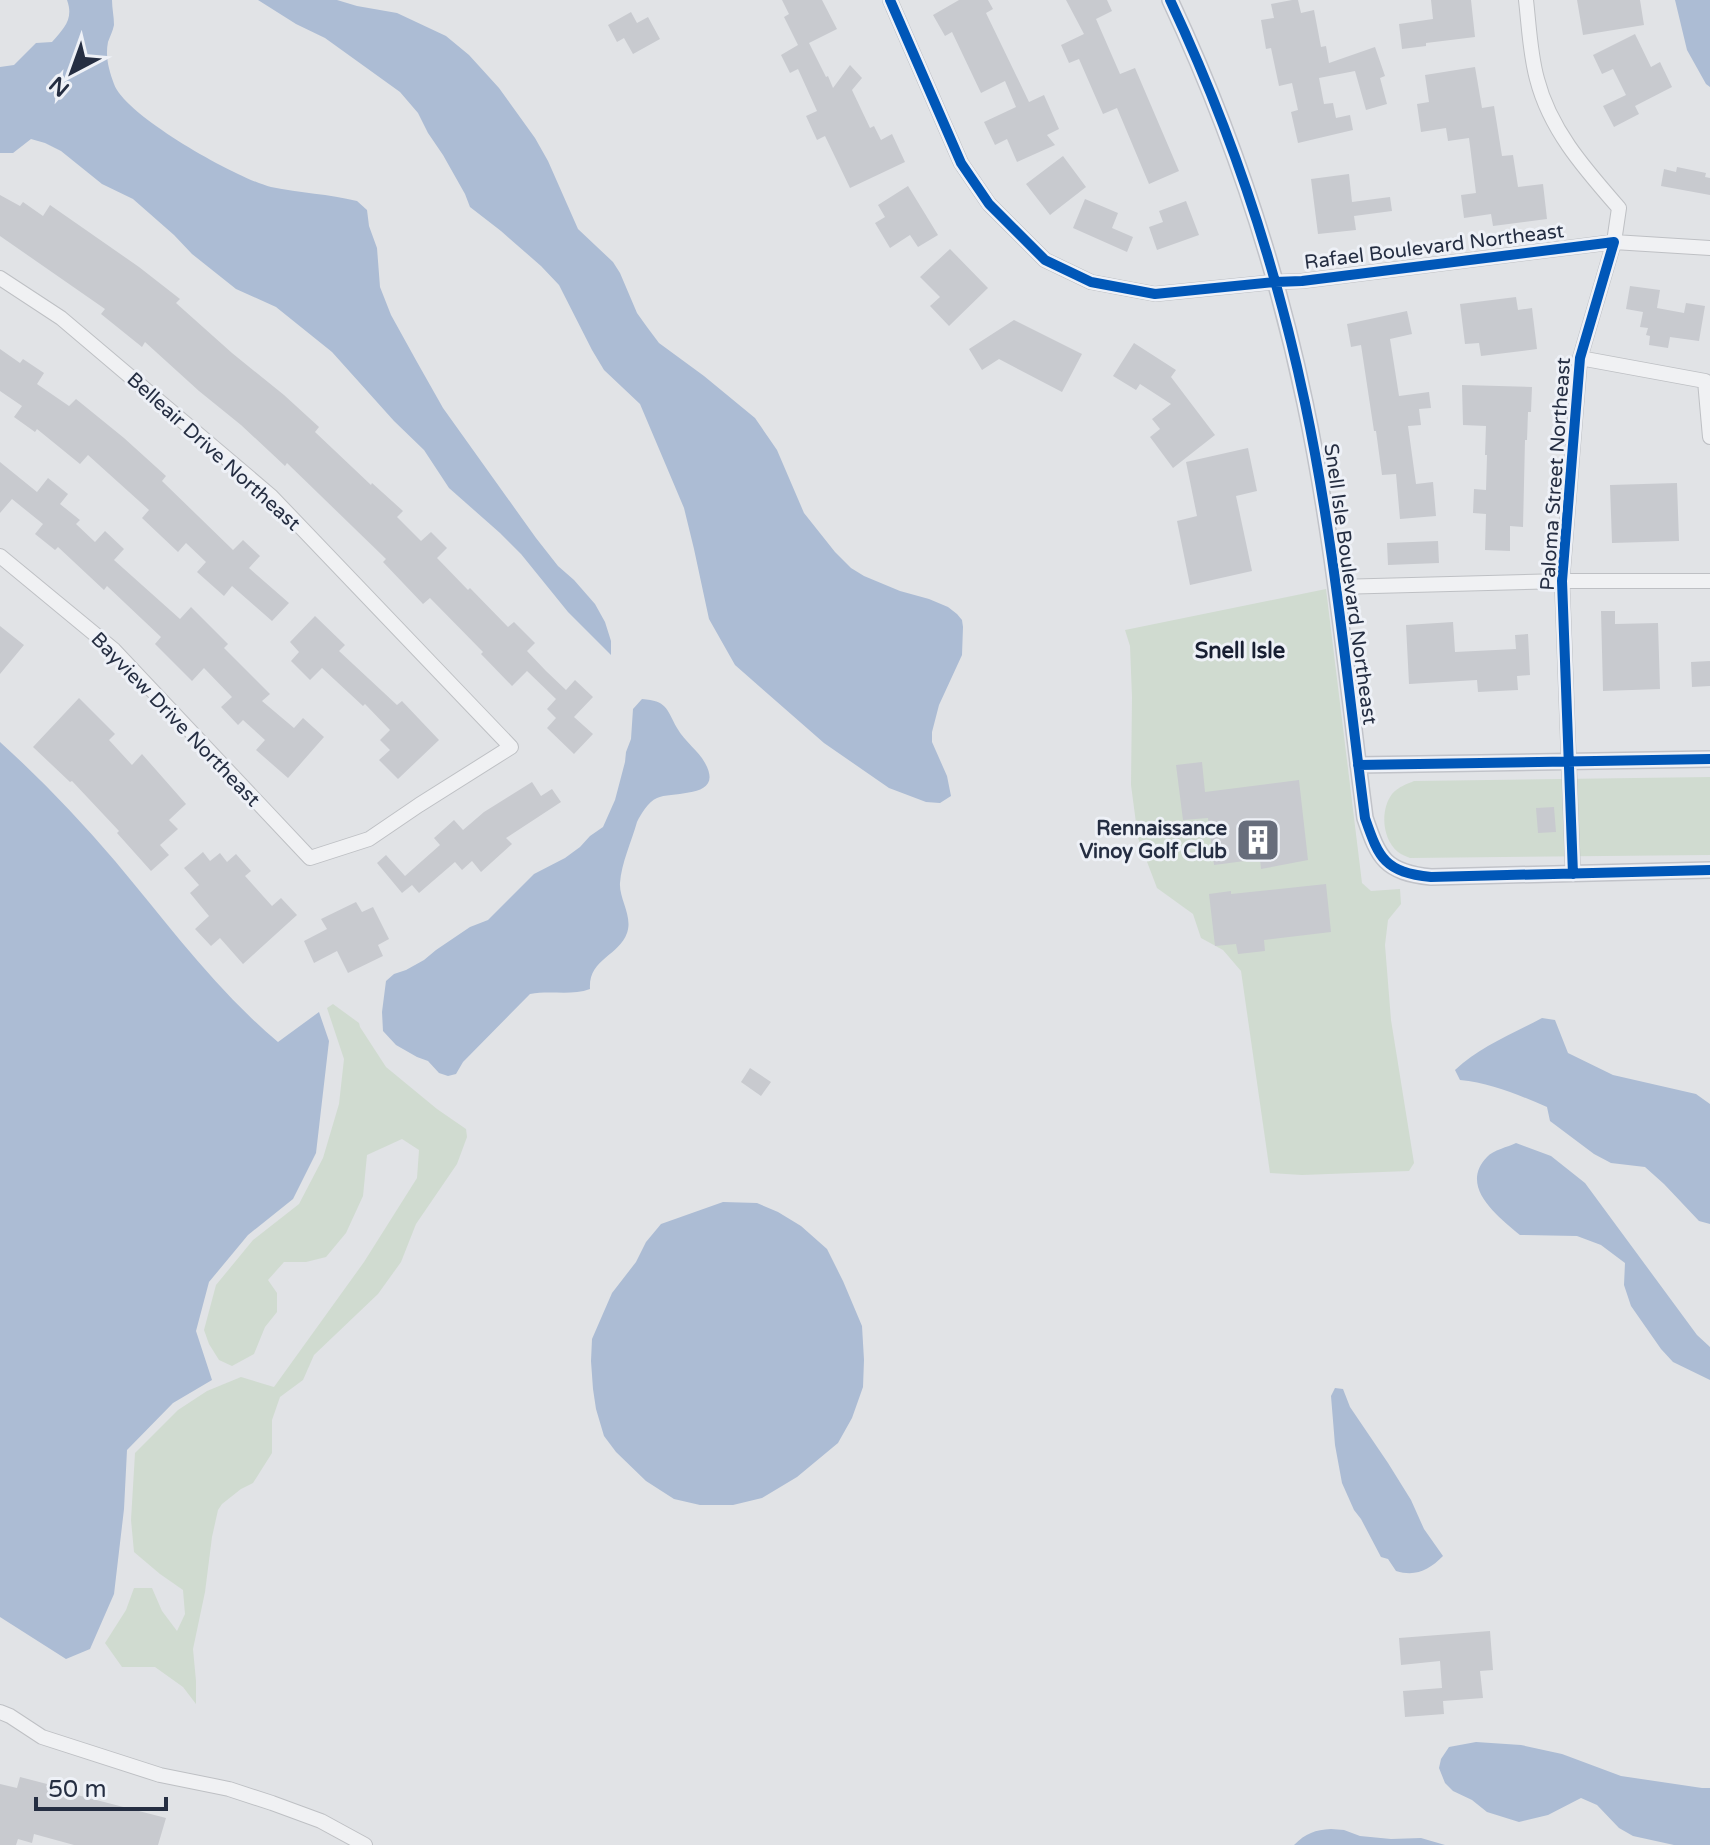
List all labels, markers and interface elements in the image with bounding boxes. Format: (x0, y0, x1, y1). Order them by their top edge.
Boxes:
north arrow (32, 32, 112, 112)
text: N (44, 71, 75, 102)
street label: Rafael Boulevard Northeast (1303, 219, 1566, 275)
street label: Paloma Street Northeast (1536, 356, 1576, 591)
street label: Belleair Drive Northeast (122, 368, 305, 536)
street label: Snell Isle Boulevard Northeast (1318, 442, 1382, 727)
street label: Bayview Drive Northeast (86, 628, 265, 812)
district label: Snell Isle (1195, 638, 1285, 664)
building icon: Rennaissance Vinoy Golf Club (1234, 816, 1282, 864)
place label: Rennaissance Vinoy Golf Club (1079, 817, 1227, 864)
scale bar (36, 1761, 166, 1811)
text: 50 m (48, 1775, 106, 1804)

